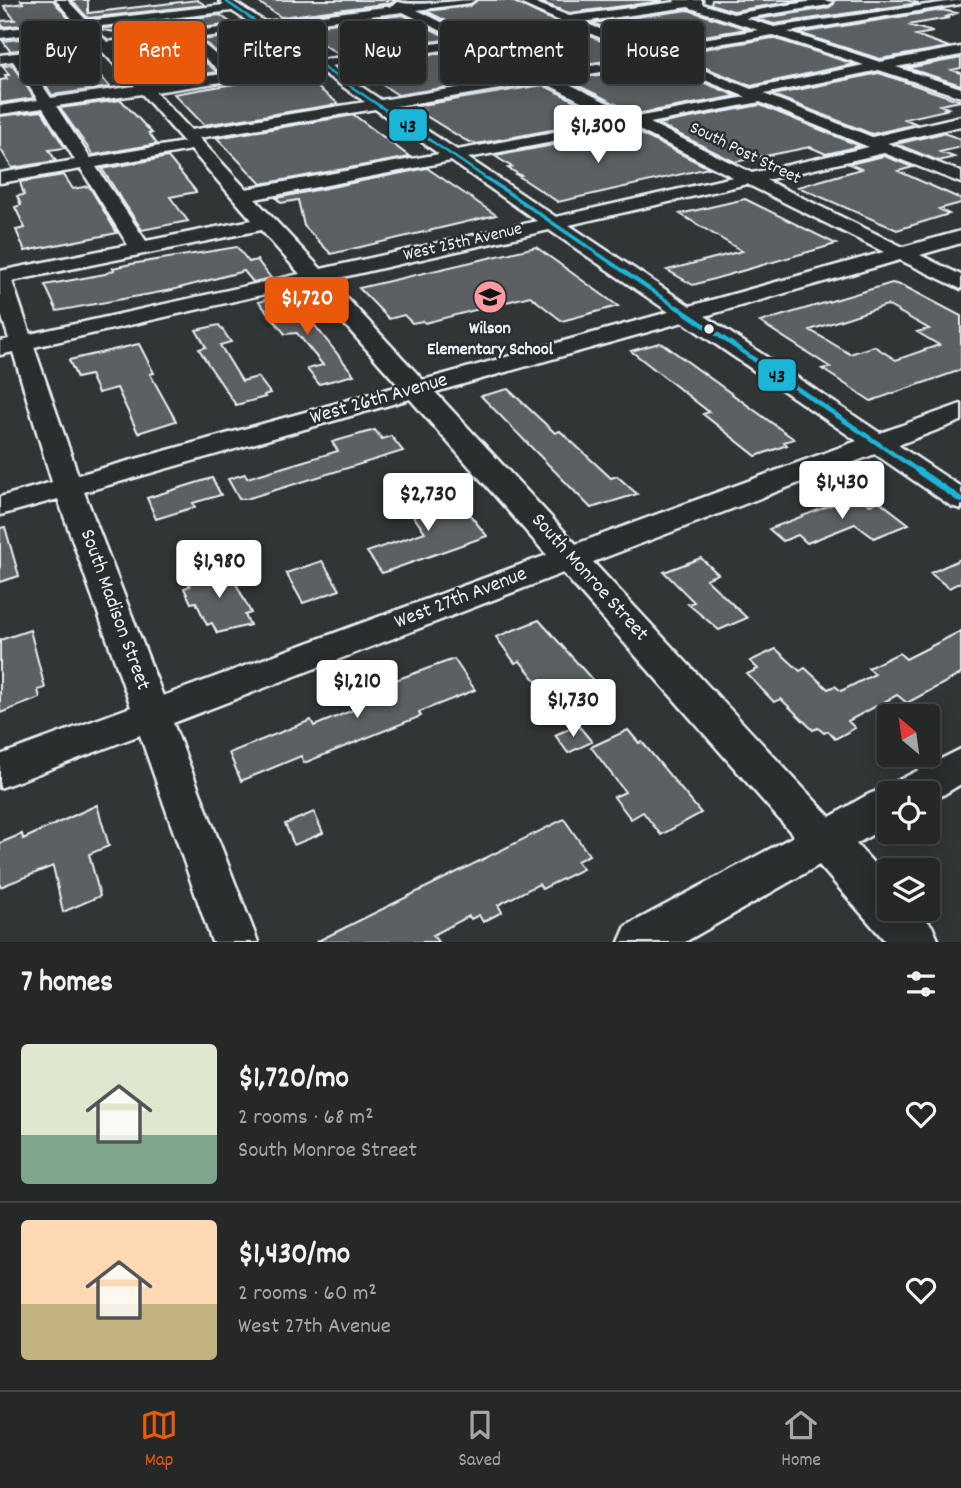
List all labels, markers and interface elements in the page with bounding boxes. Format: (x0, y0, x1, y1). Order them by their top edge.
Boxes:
chip: Buy (21, 21, 100, 84)
chip: Rent (114, 21, 205, 84)
chip: Filters (219, 21, 326, 84)
chip: New (340, 21, 426, 84)
chip: Apartment (440, 21, 588, 84)
chip: House (602, 21, 704, 84)
pin: $1,300 (541, 106, 655, 165)
line badge: 43 (388, 108, 428, 142)
text: $1,300 (570, 111, 626, 144)
text: 43 (400, 115, 416, 142)
street label: South Post Street (685, 116, 805, 192)
street label: West 25th Avenue (401, 217, 525, 269)
pin: $1,720 (250, 278, 364, 337)
school or university icon: Wilson Elementary School (471, 278, 509, 316)
text: $1,720 (281, 283, 333, 316)
place label: Wilson Elementary School (427, 317, 554, 363)
unlabelled marker (702, 322, 716, 336)
line badge: 43 (757, 358, 797, 392)
text: 43 (769, 365, 785, 392)
street label: West 26th Avenue (307, 366, 451, 434)
pin: $1,430 (785, 462, 899, 521)
text: $1,430 (815, 467, 869, 500)
pin: $2,730 (371, 474, 485, 533)
text: $2,730 (399, 479, 457, 512)
street label: South Monroe Street (523, 507, 655, 649)
street label: South Madison Street (71, 525, 157, 695)
pin: $1,980 (162, 540, 276, 600)
text: $1,980 (192, 546, 246, 579)
street label: West 27th Avenue (390, 560, 532, 638)
pin: $1,210 (300, 660, 414, 720)
text: $1,210 (333, 666, 381, 699)
pin: $1,730 (516, 680, 630, 739)
text: $1,730 (547, 685, 599, 718)
north arrow (877, 704, 940, 766)
map controls (877, 704, 940, 921)
button: locate (877, 781, 940, 844)
button: layers (877, 858, 940, 921)
text: 7 homes (21, 963, 113, 1006)
icon: filters (902, 965, 940, 1003)
text: $1,720/mo (238, 1059, 349, 1102)
icon: home (77, 1072, 161, 1156)
icon: heart (902, 1095, 940, 1133)
text: 2 rooms · 68 m² (238, 1102, 374, 1135)
text: South Monroe Street (238, 1135, 417, 1168)
text: $1,430/mo (238, 1235, 350, 1278)
icon: home (77, 1248, 161, 1332)
icon: heart (902, 1271, 940, 1309)
text: 2 rooms · 60 m² (238, 1278, 377, 1311)
text: West 27th Avenue (238, 1311, 391, 1344)
tab: Map (140, 1406, 178, 1475)
tab: Saved (458, 1406, 501, 1475)
tab: Home (781, 1406, 821, 1475)

